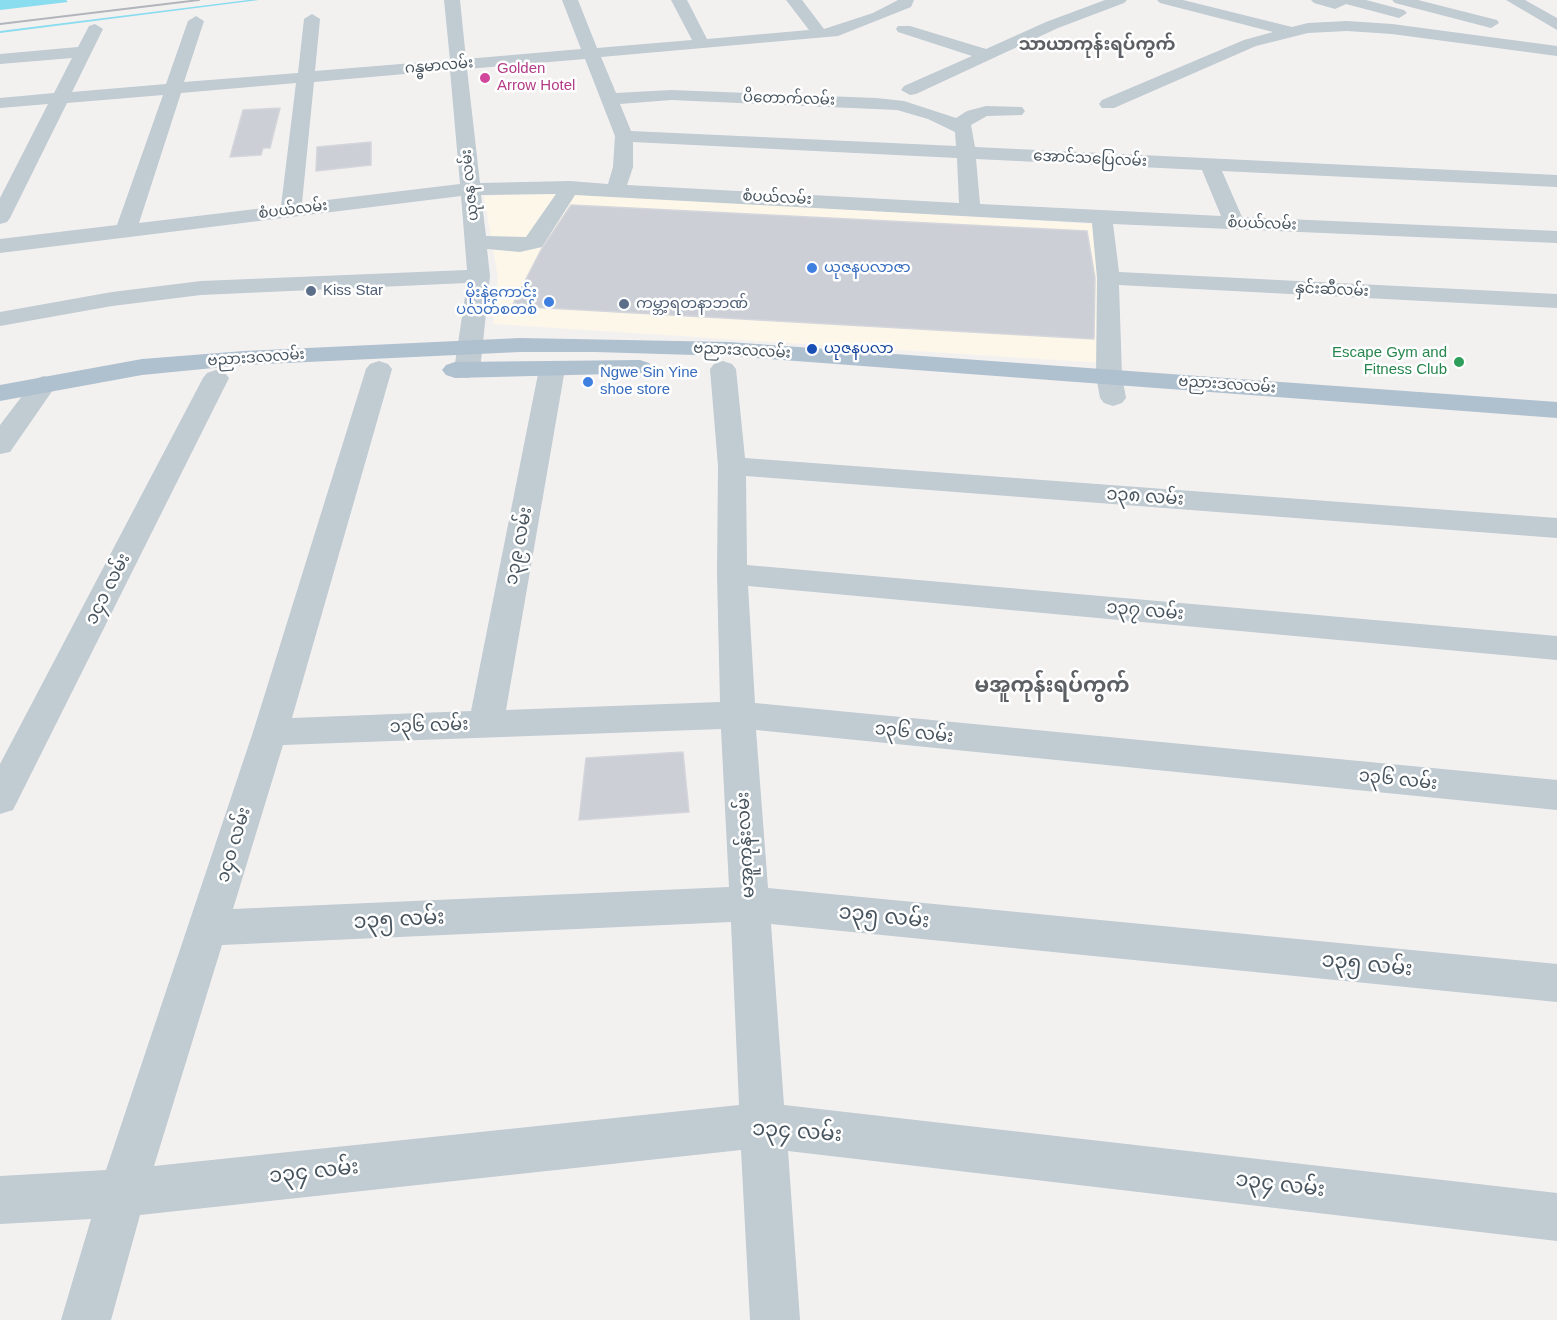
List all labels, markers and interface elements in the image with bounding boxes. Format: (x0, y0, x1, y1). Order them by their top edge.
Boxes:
district label: သာယာကုန်းရပ်ကွက် (1019, 34, 1175, 56)
street label: ဂန္ဓမာလမ်း (404, 54, 474, 78)
place label: Golden Arrow Hotel (497, 60, 575, 95)
marker: Golden Arrow Hotel (478, 71, 492, 85)
street label: ပိတောက်လမ်း (743, 88, 835, 110)
street label: အောင်သပြေလမ်း (1033, 147, 1147, 171)
street label: ယုဇန လမ်း (457, 148, 483, 222)
street label: စံပယ်လမ်း (742, 187, 812, 209)
street label: စံပယ်လမ်း (257, 197, 329, 223)
street label: စံပယ်လမ်း (1227, 214, 1297, 234)
place label: ယုဇနပလာဇာ (824, 259, 911, 277)
marker: ယုဇနပလာဇာ (805, 261, 819, 275)
street label: နှင်းဆီလမ်း (1295, 279, 1369, 301)
place label: Kiss Star (323, 282, 383, 300)
marker: Kiss Star (304, 284, 318, 298)
place label: မိုးနဲ့ကောင်း ပလတ်စတစ် (456, 284, 537, 319)
marker: မိုးနဲ့ကောင်း ပလတ်စတစ် (542, 295, 556, 309)
place label: ကမ္ဘာ့ရတနာဘဏ် (636, 295, 748, 313)
marker: ကမ္ဘာ့ရတနာဘဏ် (617, 297, 631, 311)
street label: ဗညားဒလလမ်း (693, 339, 791, 363)
place label: ယုဇနပလာ (824, 340, 894, 358)
marker: ယုဇနပလာ (805, 342, 819, 356)
place label: Escape Gym and Fitness Club (1332, 344, 1447, 379)
street label: ဗညားဒလလမ်း (207, 346, 305, 370)
marker: Escape Gym and Fitness Club (1452, 355, 1466, 369)
place label: Ngwe Sin Yine shoe store (600, 364, 698, 399)
street label: ဗညားဒလလမ်း (1178, 373, 1276, 397)
marker: Ngwe Sin Yine shoe store (581, 375, 595, 389)
street label: ၁၃၈ လမ်း (1105, 484, 1185, 510)
street label: ၁၃၉ လမ်း (501, 505, 537, 587)
street label: ၁၄၁ လမ်း (81, 550, 135, 628)
street label: ၁၃၇ လမ်း (1105, 597, 1185, 625)
district label: မအူကုန်းရပ်ကွက် (974, 673, 1130, 699)
street label: ၁၃၆ လမ်း (389, 714, 469, 738)
street label: ၁၃၆ လမ်း (874, 718, 954, 748)
street label: ၁၃၆ လမ်း (1358, 765, 1438, 795)
street label: မအူကုန်းလမ်း (732, 791, 760, 899)
street label: ၁၄၀ လမ်း (212, 805, 256, 885)
street label: ၁၃၅ လမ်း (837, 900, 931, 934)
street label: ၁၃၅ လမ်း (353, 905, 445, 935)
street label: ၁၃၅ လမ်း (1320, 948, 1414, 982)
street label: ၁၃၄ လမ်း (751, 1116, 843, 1148)
street label: ၁၃၄ လမ်း (268, 1155, 360, 1189)
street label: ၁၃၄ လမ်း (1234, 1167, 1326, 1203)

